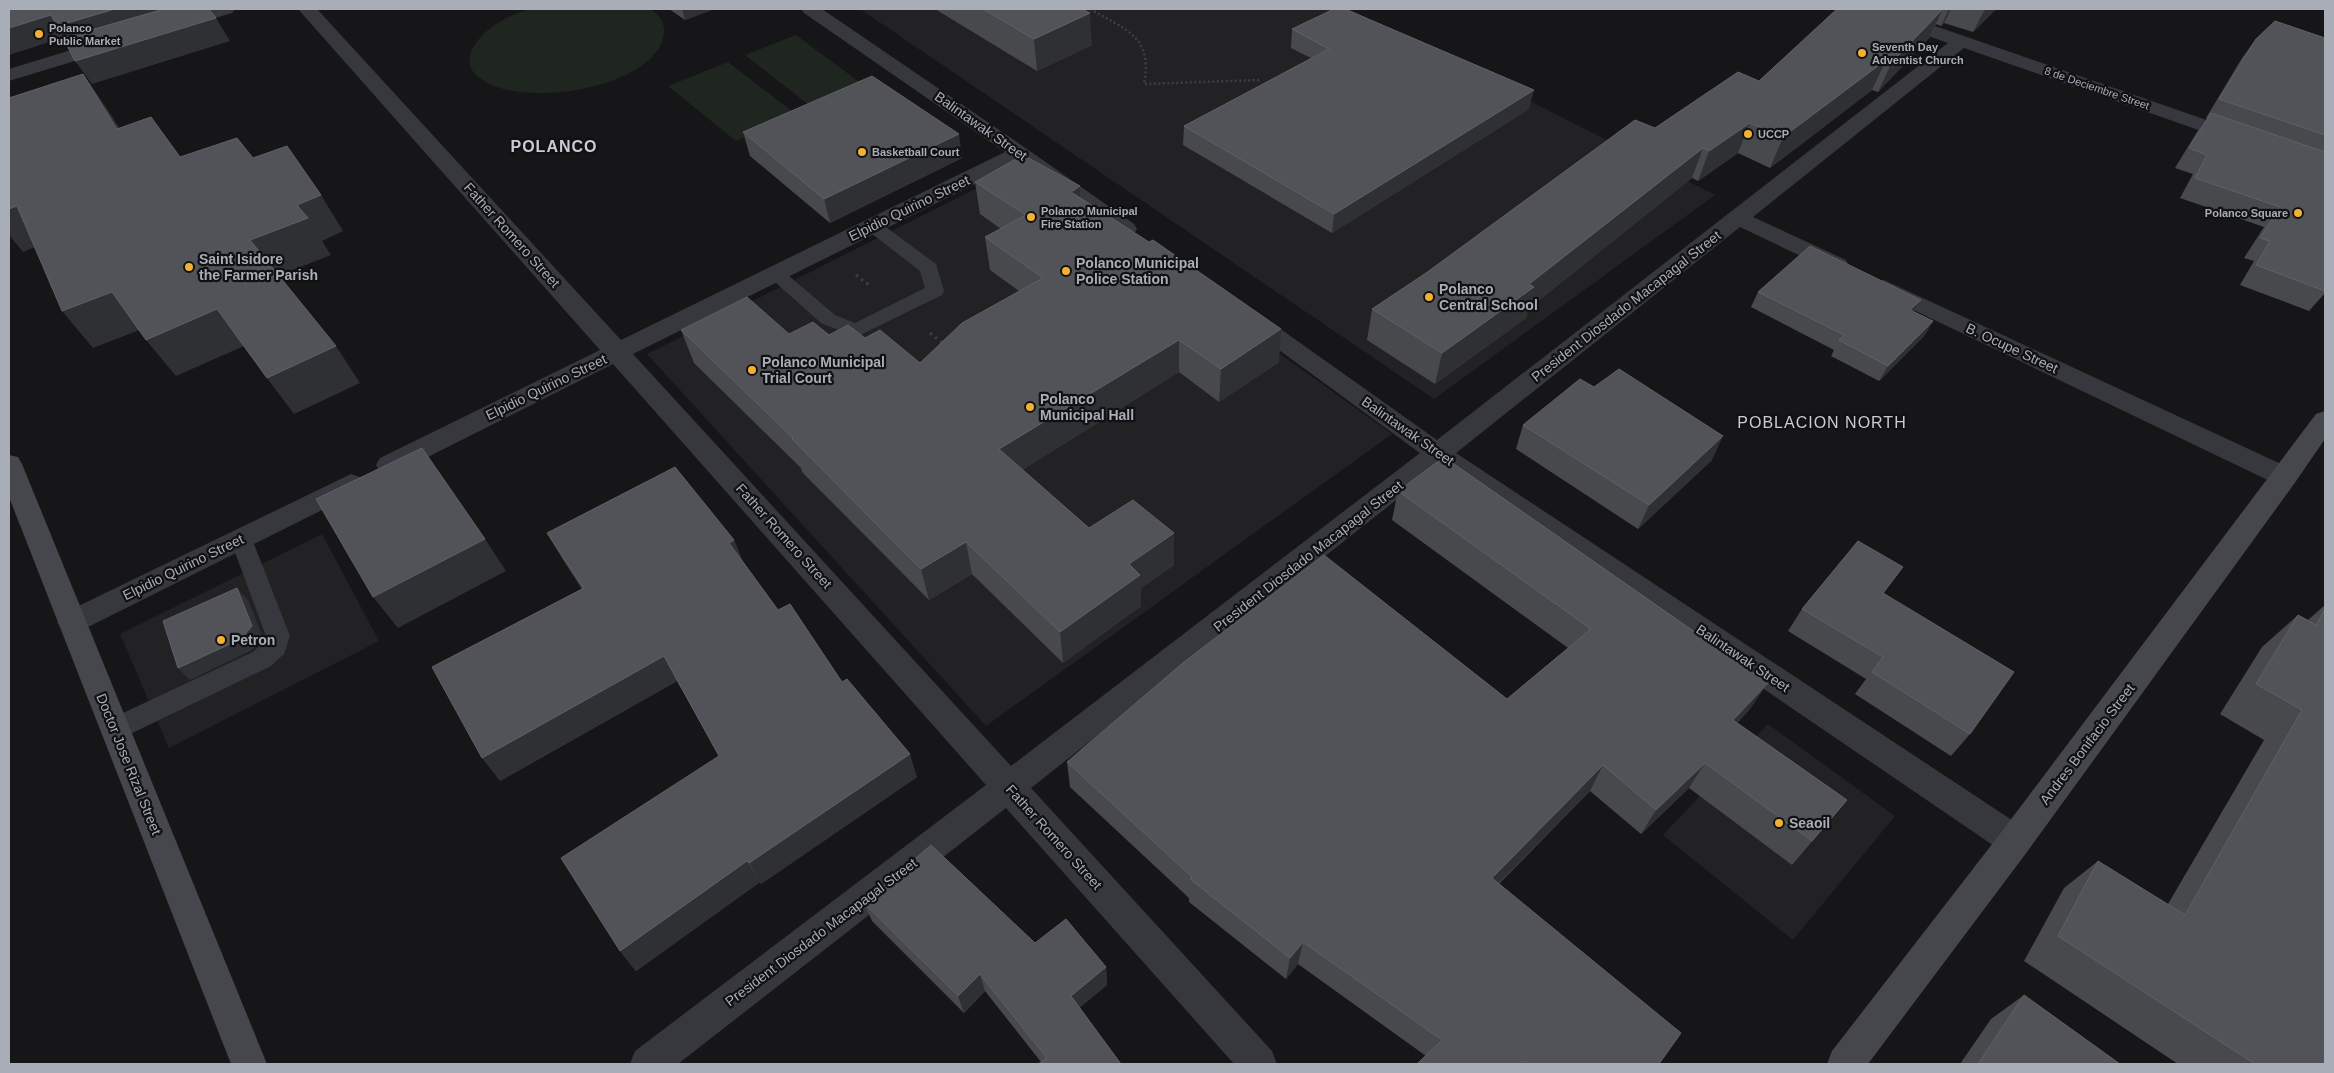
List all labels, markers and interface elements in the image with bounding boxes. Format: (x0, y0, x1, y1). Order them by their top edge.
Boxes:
place label: Polanco Public Market (49, 22, 121, 47)
marker: Polanco Public Market (33, 28, 45, 40)
place label: Seventh Day Adventist Church (1872, 41, 1964, 66)
marker: Seventh Day Adventist Church (1856, 47, 1868, 59)
street label: 8 de Deciembre Street (2043, 64, 2151, 112)
street label: Balintawak Street (932, 88, 1030, 164)
marker: UCCP (1742, 128, 1754, 140)
place label: UCCP (1758, 128, 1789, 140)
district label: POLANCO (511, 138, 598, 155)
marker: Basketball Court (856, 146, 868, 158)
place label: Basketball Court (872, 146, 960, 158)
street label: Elpidio Quirino Street (846, 172, 972, 244)
street label: Father Romero Street (461, 179, 563, 291)
place label: Polanco Municipal Fire Station (1041, 205, 1138, 230)
place label: Polanco Square (2205, 207, 2288, 219)
marker: Polanco Square (2292, 207, 2304, 219)
marker: Polanco Municipal Fire Station (1025, 211, 1037, 223)
street label: President Diosdado Macapagal Street (1528, 227, 1724, 385)
place label: Saint Isidore the Farmer Parish (199, 251, 318, 283)
place label: Polanco Municipal Police Station (1076, 255, 1199, 287)
marker: Saint Isidore the Farmer Parish (183, 261, 195, 273)
marker: Polanco Municipal Police Station (1060, 265, 1072, 277)
place label: Polanco Central School (1439, 281, 1538, 313)
marker: Polanco Central School (1423, 291, 1435, 303)
street label: B. Ocupe Street (1963, 320, 2061, 376)
street label: Elpidio Quirino Street (483, 351, 609, 423)
place label: Polanco Municipal Trial Court (762, 354, 885, 386)
marker: Polanco Municipal Trial Court (746, 364, 758, 376)
place label: Polanco Municipal Hall (1040, 391, 1134, 423)
street label: Balintawak Street (1359, 393, 1457, 469)
marker: Polanco Municipal Hall (1024, 401, 1036, 413)
district label: POBLACION NORTH (1737, 414, 1907, 431)
street label: President Diosdado Macapagal Street (1210, 477, 1406, 635)
street label: Father Romero Street (733, 480, 835, 592)
street label: Elpidio Quirino Street (120, 531, 246, 603)
street label: Balintawak Street (1693, 621, 1793, 695)
place label: Petron (231, 632, 275, 648)
marker: Petron (215, 634, 227, 646)
street label: Andres Bonifacio Street (2036, 680, 2138, 808)
street label: Doctor Jose Rizal Street (93, 691, 165, 837)
street label: Father Romero Street (1003, 781, 1105, 893)
place label: Seaoil (1789, 815, 1830, 831)
marker: Seaoil (1773, 817, 1785, 829)
street label: President Diosdado Macapagal Street (722, 855, 920, 1009)

